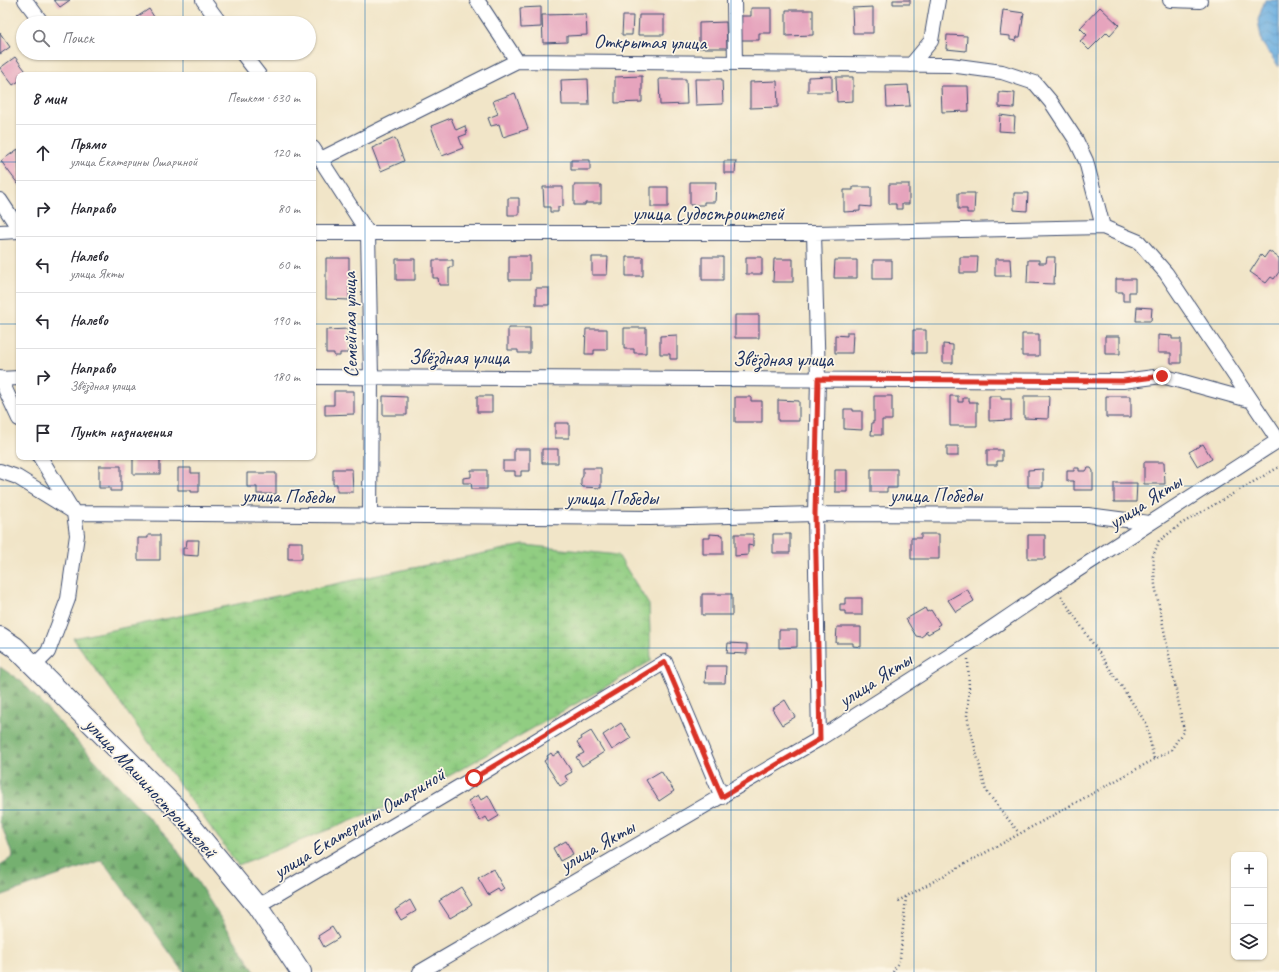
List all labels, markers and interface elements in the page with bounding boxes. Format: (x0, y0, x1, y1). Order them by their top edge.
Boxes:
search box (16, 16, 316, 60)
icon: search (30, 27, 52, 49)
text: Поиск (62, 29, 94, 48)
street label: Открытая улица (593, 29, 709, 56)
text: 8 мин (32, 88, 67, 109)
text: Пешком · 630 m (227, 90, 300, 106)
text: Прямо (70, 135, 106, 154)
icon: ahead (32, 142, 54, 164)
text: 120 m (272, 145, 300, 161)
text: улица Екатерины Ошариной (70, 154, 197, 170)
icon: right (32, 198, 54, 220)
text: Направо (70, 199, 116, 218)
text: 80 m (278, 201, 300, 217)
street label: улица Судостроителей (631, 201, 786, 226)
text: Налево (70, 247, 108, 266)
icon: left (32, 254, 54, 276)
text: 60 m (278, 257, 300, 273)
text: улица Якты (70, 266, 123, 282)
street label: Семейная улица (337, 270, 363, 378)
icon: left (32, 310, 54, 332)
text: Налево (70, 311, 108, 330)
text: 190 m (272, 313, 300, 329)
street label: Звёздная улица (409, 345, 511, 371)
street label: Звёздная улица (733, 347, 835, 373)
text: Направо (70, 359, 116, 378)
icon: right (32, 366, 54, 388)
route end (1153, 367, 1171, 385)
text: 180 m (272, 369, 300, 385)
text: Звёздная улица (70, 378, 135, 394)
icon: arrive (32, 422, 54, 444)
text: Пункт назначения (70, 423, 172, 442)
street label: улица Якты (1103, 468, 1188, 535)
street label: улица Победы (241, 483, 336, 509)
street label: улица Победы (889, 483, 984, 508)
street label: улица Победы (565, 486, 660, 511)
street label: улица Якты (833, 646, 918, 713)
street label: улица Машиностроителей (79, 712, 224, 865)
street label: улица Екатерины Ошариной (268, 761, 451, 885)
route start (465, 769, 483, 787)
street label: улица Якты (554, 814, 640, 878)
map controls (1231, 852, 1267, 960)
button: + (1231, 852, 1267, 888)
button: − (1231, 888, 1267, 924)
button: layers (1231, 924, 1267, 960)

